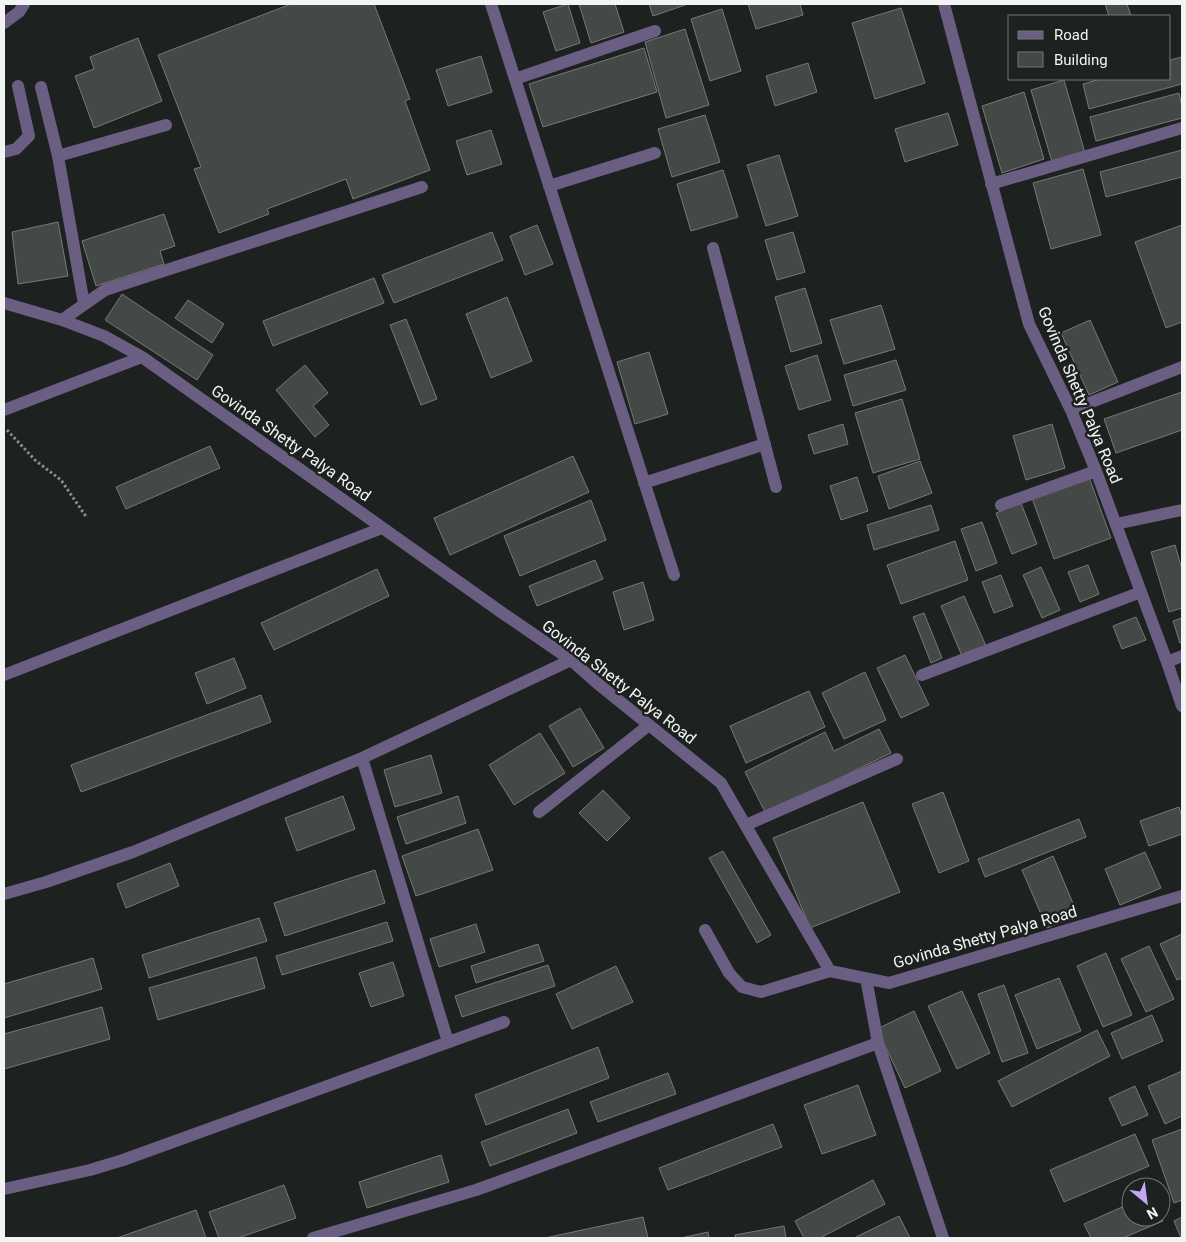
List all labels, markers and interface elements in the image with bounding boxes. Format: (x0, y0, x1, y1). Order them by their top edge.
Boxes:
legend (1008, 15, 1171, 80)
text: Road (1054, 26, 1088, 44)
text: Building (1054, 51, 1108, 69)
street label: Govinda Shetty Palya Road (1034, 304, 1126, 486)
street label: Govinda Shetty Palya Road (208, 381, 374, 505)
street label: Govinda Shetty Palya Road (538, 616, 700, 748)
street label: Govinda Shetty Palya Road (891, 902, 1079, 972)
north arrow (1121, 1177, 1171, 1227)
text: N (1144, 1204, 1161, 1223)

